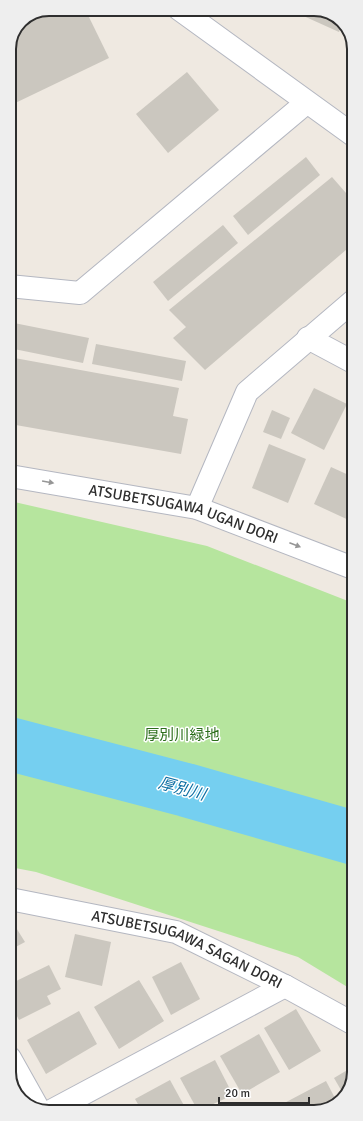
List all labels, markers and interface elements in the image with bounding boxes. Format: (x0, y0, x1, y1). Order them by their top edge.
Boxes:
one-way arrow (42, 480, 54, 486)
street label: ATSUBETSUGAWA UGAN DORI (87, 481, 281, 547)
one-way arrow (289, 543, 301, 549)
park label: 厚別川緑地 (144, 726, 220, 744)
water label: 厚別川 (156, 773, 210, 805)
street label: ATSUBETSUGAWA SAGAN DORI (90, 906, 285, 992)
scale bar (219, 1079, 309, 1105)
text: 20 m (225, 1086, 250, 1101)

